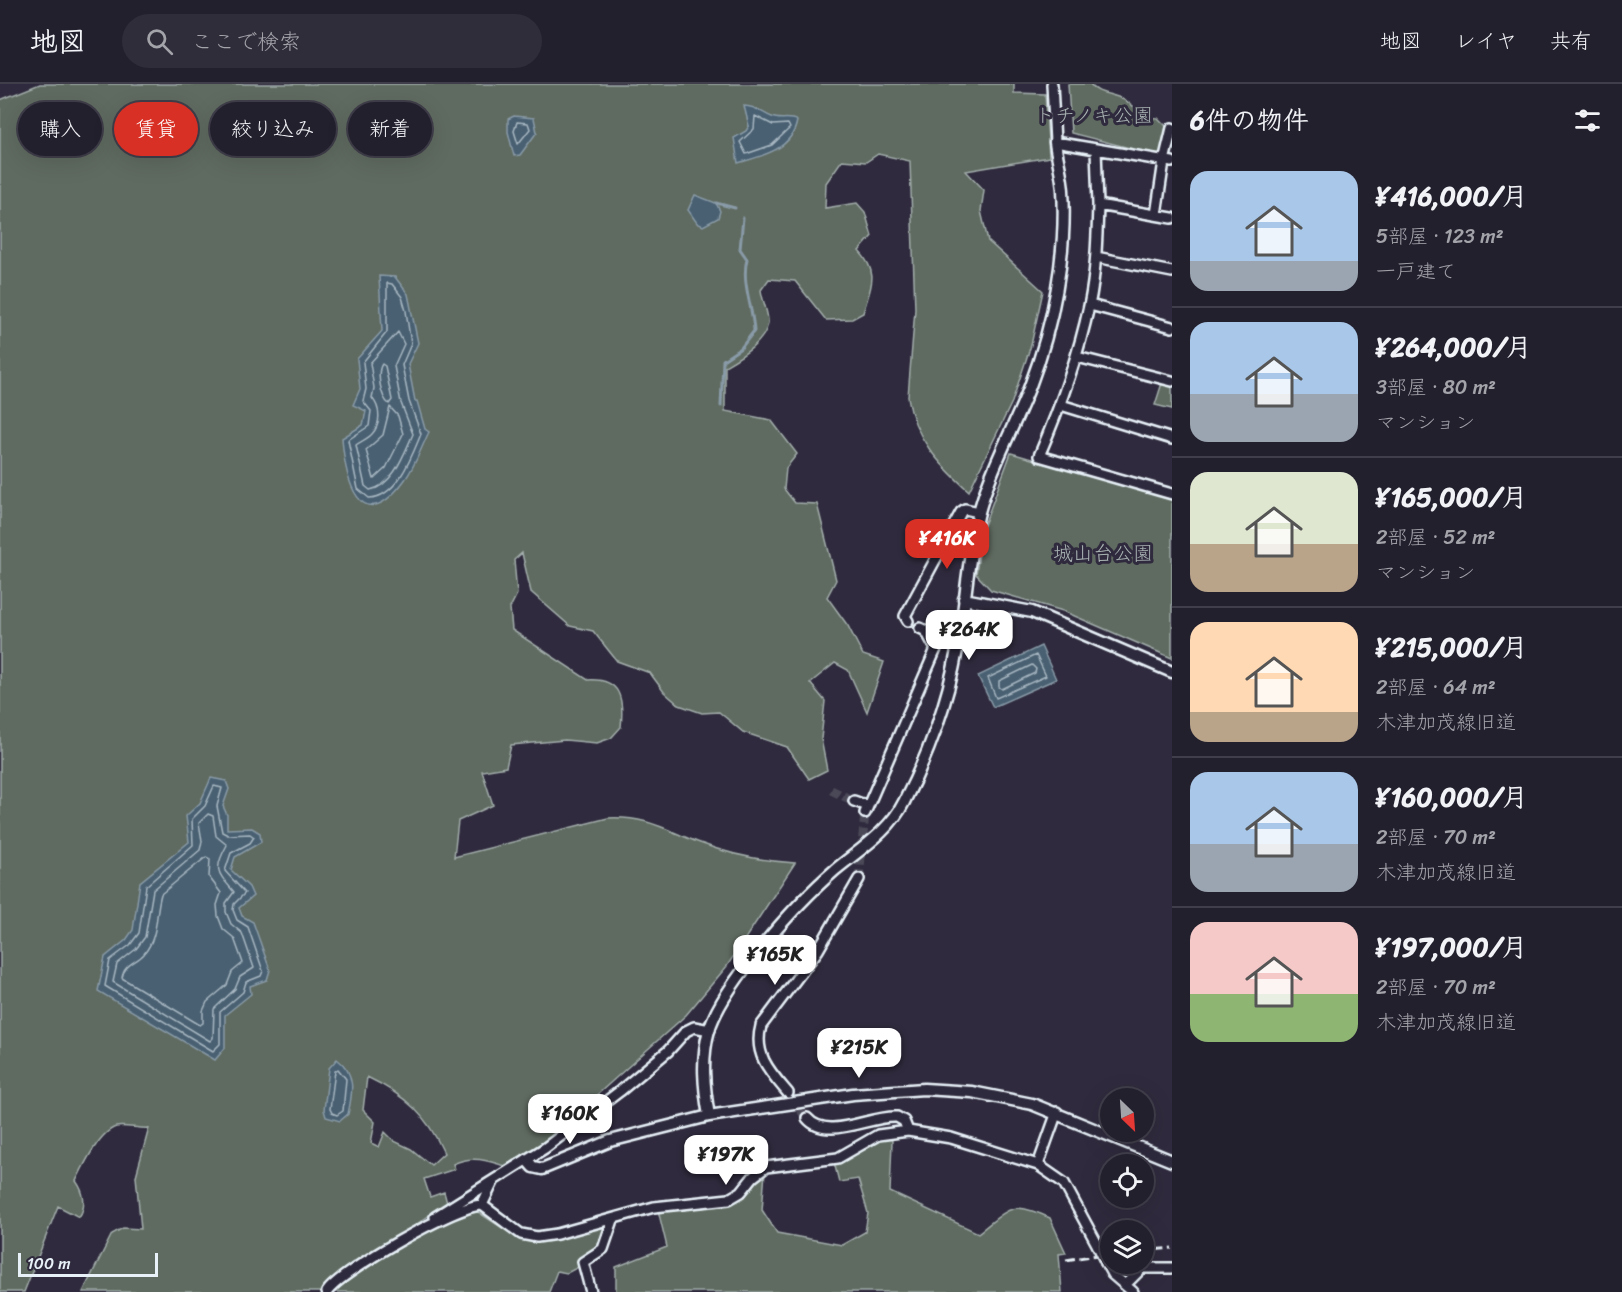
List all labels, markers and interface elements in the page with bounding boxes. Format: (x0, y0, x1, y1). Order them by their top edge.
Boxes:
search box (122, 14, 542, 68)
text: 地図 (30, 17, 86, 66)
text: ここで検索 (191, 22, 301, 61)
text: 地図 (1380, 22, 1422, 60)
text: レイヤ (1455, 22, 1517, 60)
text: 共有 (1550, 22, 1592, 60)
icon: search (143, 25, 176, 58)
text: 6件の物件 (1190, 97, 1309, 143)
park label: トチノキ公園 (1035, 98, 1153, 133)
chip: 購入 (18, 102, 102, 156)
chip: 賃貸 (114, 102, 198, 156)
chip: 絞り込み (210, 102, 336, 156)
chip: 新着 (348, 102, 432, 156)
icon: filters (1571, 104, 1604, 137)
text: ¥416,000/月 (1376, 173, 1528, 219)
icon: home (1238, 195, 1310, 267)
text: 5部屋 · 123 m² (1376, 219, 1504, 254)
text: 一戸建て (1376, 254, 1456, 289)
text: ¥264,000/月 (1376, 324, 1532, 370)
icon: home (1238, 346, 1310, 418)
text: 3部屋 · 80 m² (1376, 370, 1496, 405)
text: マンション (1376, 405, 1475, 440)
text: ¥165,000/月 (1376, 474, 1527, 520)
icon: home (1238, 496, 1310, 568)
pin: ¥416K (905, 519, 989, 570)
text: 2部屋 · 52 m² (1376, 520, 1495, 555)
text: ¥416K (919, 521, 975, 556)
park label: 城山台公園 (1053, 536, 1153, 571)
text: マンション (1376, 555, 1475, 590)
pin: ¥264K (927, 610, 1011, 661)
text: ¥264K (940, 612, 998, 647)
text: ¥215,000/月 (1376, 624, 1528, 670)
icon: home (1238, 646, 1310, 718)
text: 2部屋 · 64 m² (1376, 670, 1496, 705)
text: 木津加茂線旧道 (1376, 705, 1516, 740)
text: ¥160,000/月 (1376, 774, 1528, 820)
icon: home (1238, 796, 1310, 868)
text: 2部屋 · 70 m² (1376, 820, 1496, 855)
text: 木津加茂線旧道 (1376, 855, 1516, 890)
text: ¥197,000/月 (1376, 924, 1528, 970)
pin: ¥165K (733, 935, 817, 986)
text: ¥165K (747, 937, 803, 972)
icon: home (1238, 946, 1310, 1018)
text: 2部屋 · 70 m² (1376, 970, 1496, 1005)
text: 木津加茂線旧道 (1376, 1005, 1516, 1040)
pin: ¥215K (817, 1028, 901, 1079)
text: ¥215K (831, 1030, 887, 1065)
north arrow (1100, 1088, 1154, 1142)
map controls (1100, 1088, 1154, 1274)
pin: ¥160K (528, 1094, 612, 1145)
text: ¥160K (542, 1096, 598, 1131)
pin: ¥197K (684, 1135, 768, 1186)
text: ¥197K (698, 1137, 754, 1172)
button: locate (1100, 1154, 1154, 1208)
button: layers (1100, 1220, 1154, 1274)
text: 100 m (27, 1249, 71, 1278)
scale bar (18, 1250, 158, 1278)

